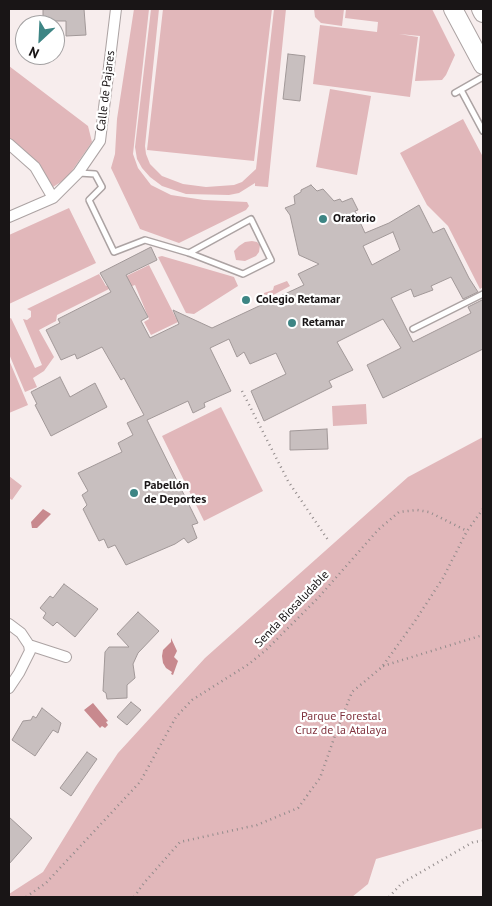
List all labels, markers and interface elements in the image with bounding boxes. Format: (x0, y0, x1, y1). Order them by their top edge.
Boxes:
north arrow (15, 15, 65, 65)
text: N (26, 43, 42, 63)
street label: Calle de Pajares (94, 50, 118, 132)
place label: Oratorio (333, 212, 376, 226)
marker: Oratorio (317, 213, 329, 225)
place label: Colegio Retamar (256, 293, 340, 307)
marker: Colegio Retamar (240, 294, 252, 306)
place label: Retamar (302, 316, 345, 330)
marker: Retamar (286, 317, 298, 329)
place label: Pabellón de Deportes (144, 479, 206, 507)
marker: Pabellón de Deportes (128, 487, 140, 499)
street label: Senda Biosaludable (252, 568, 332, 650)
park label: Parque Forestal Cruz de la Atalaya (295, 710, 387, 738)

